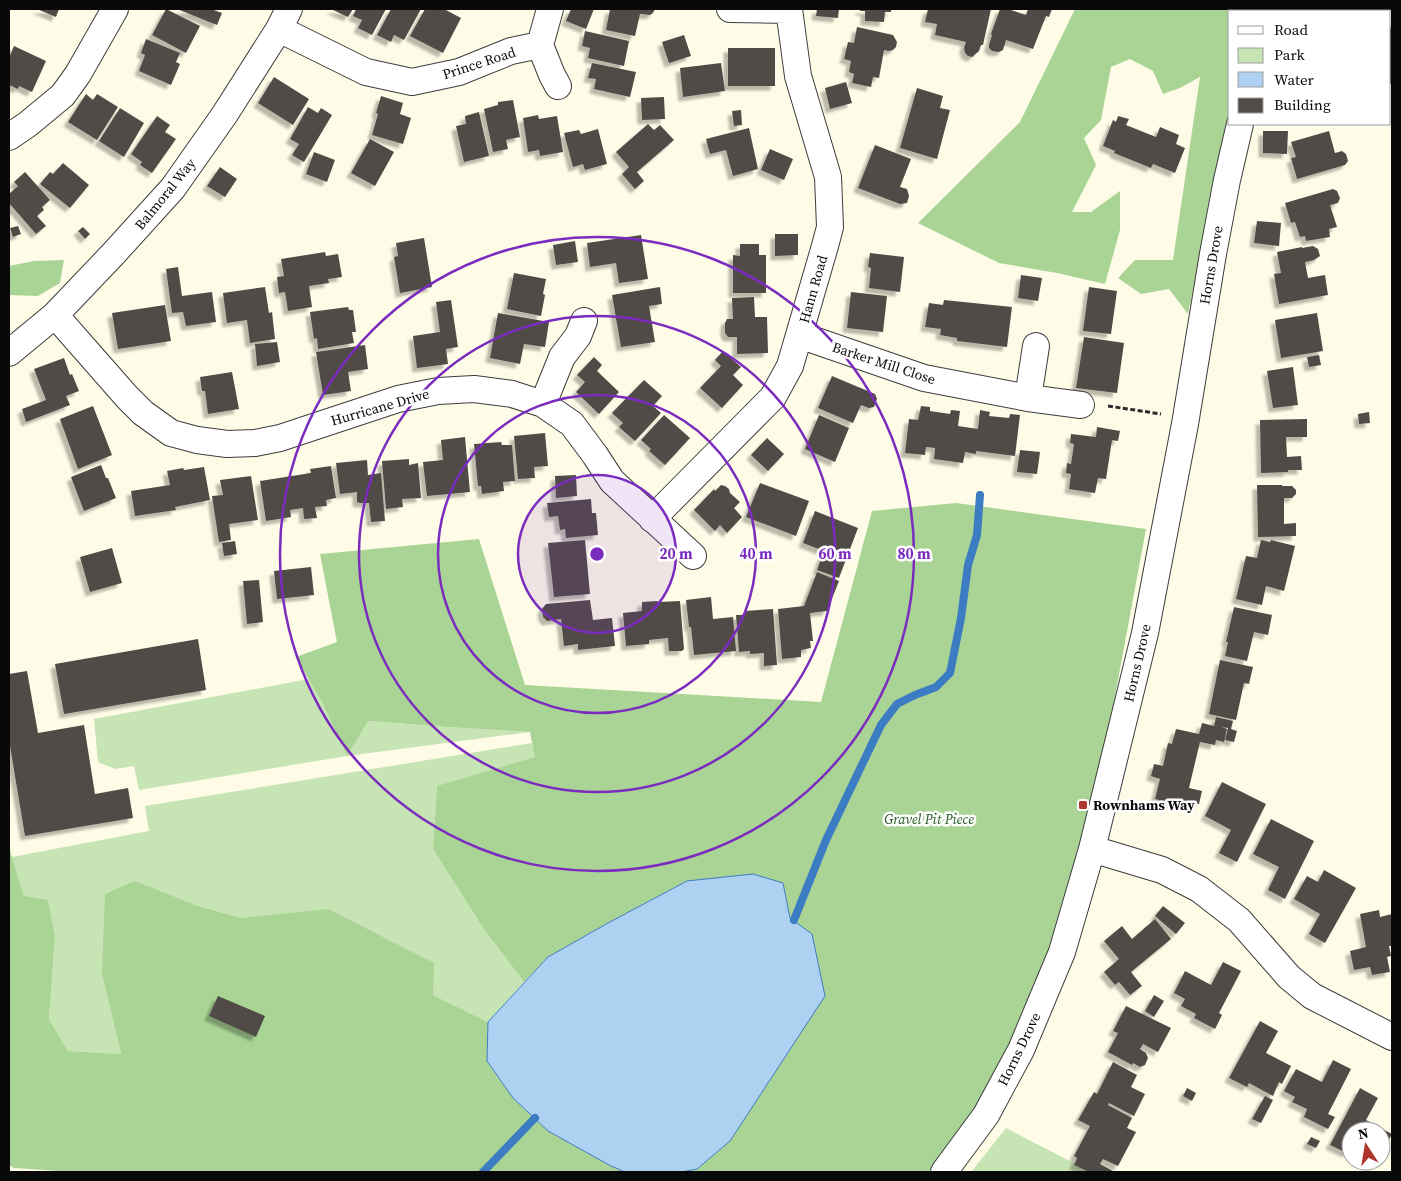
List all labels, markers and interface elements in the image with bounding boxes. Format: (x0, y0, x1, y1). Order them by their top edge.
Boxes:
legend (1228, 10, 1391, 125)
text: Road (1274, 19, 1308, 40)
street label: Prince Road (440, 42, 518, 84)
text: Park (1274, 44, 1306, 65)
text: Water (1274, 69, 1315, 90)
text: Building (1274, 94, 1331, 115)
street label: Balmoral Way (130, 153, 201, 234)
street label: Horns Drove (1194, 224, 1228, 306)
street label: Hann Road (794, 253, 832, 325)
street label: Barker Mill Close (830, 337, 938, 389)
street label: Hurricane Drive (328, 383, 432, 431)
text: 20 m (659, 543, 693, 564)
text: 40 m (739, 543, 773, 564)
text: 60 m (818, 543, 852, 564)
text: 80 m (897, 543, 931, 564)
centre of rings (588, 545, 606, 563)
street label: Horns Drove (1118, 622, 1156, 704)
place label: Rownhams Way (1093, 795, 1195, 815)
marker: Rownhams Way (1077, 799, 1089, 811)
park label: Gravel Pit Piece (884, 809, 974, 829)
street label: Horns Drove (993, 1009, 1045, 1089)
north arrow (1341, 1121, 1391, 1171)
text: N (1356, 1122, 1370, 1144)

